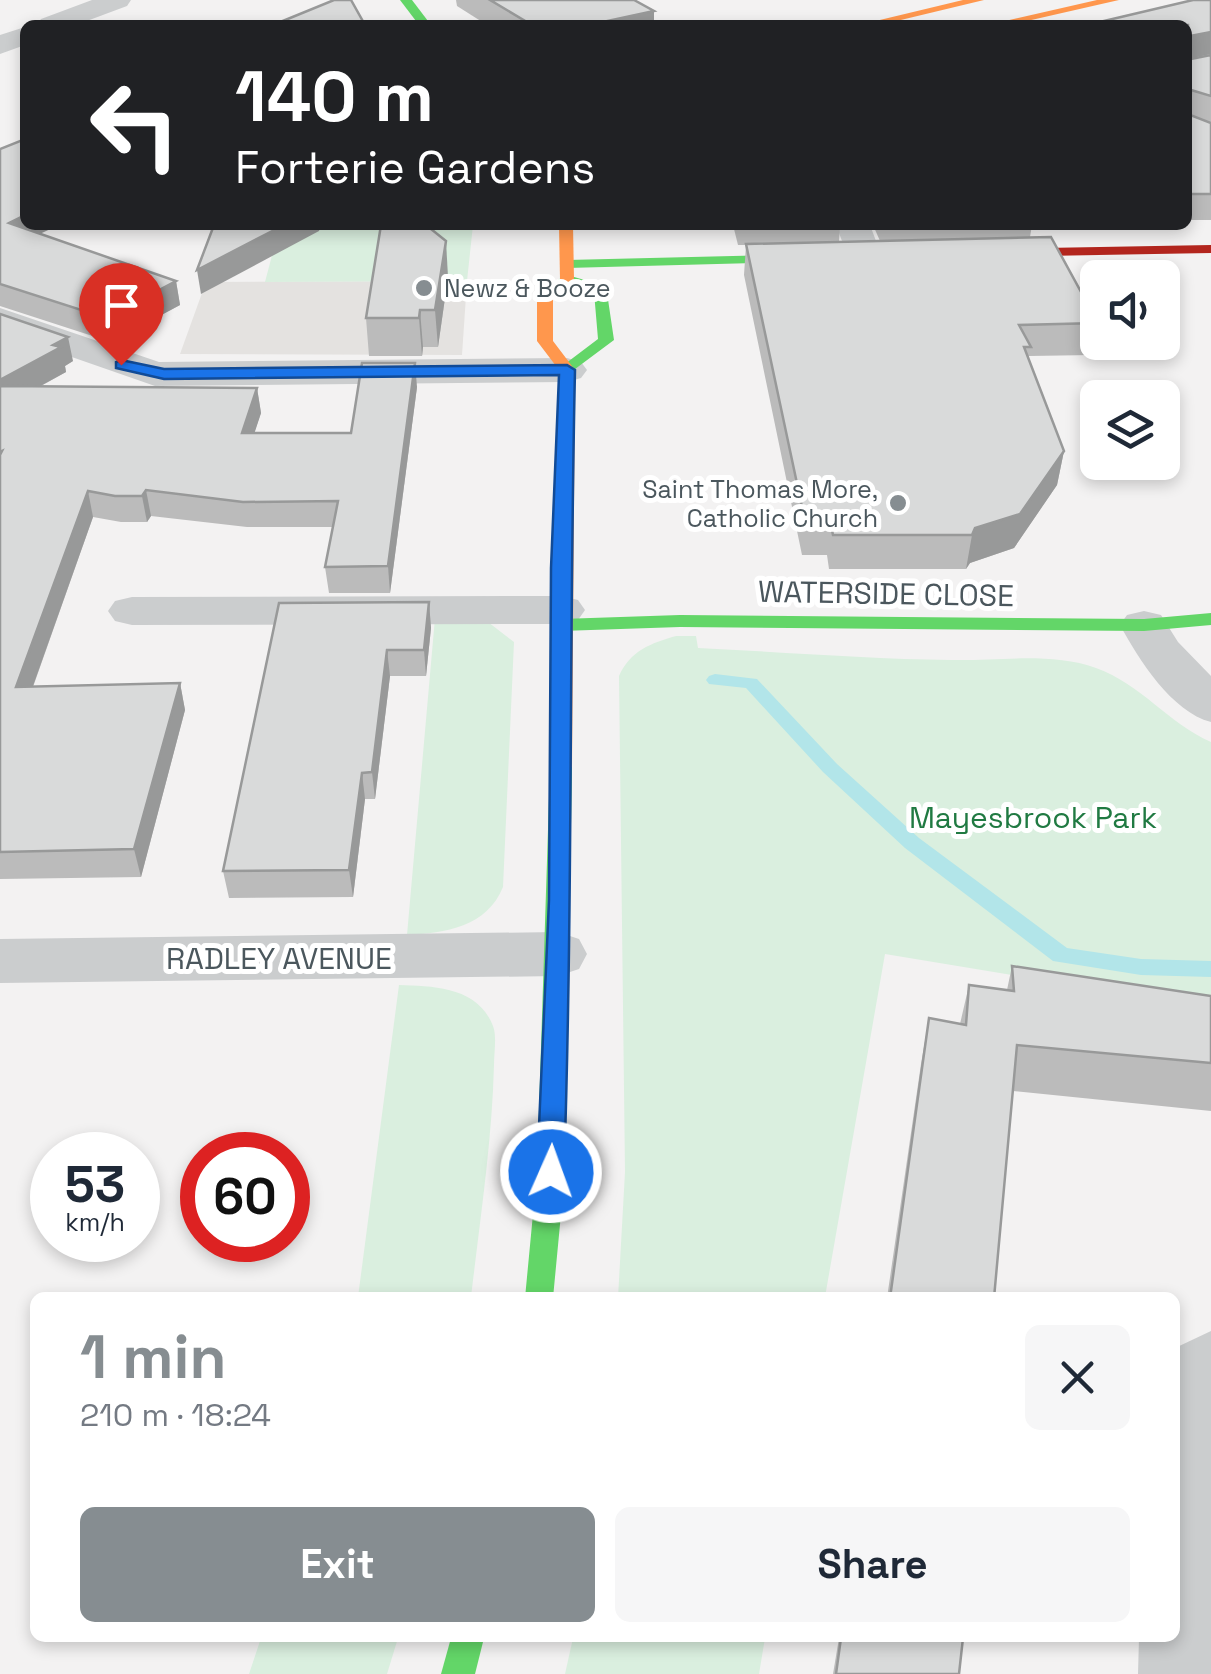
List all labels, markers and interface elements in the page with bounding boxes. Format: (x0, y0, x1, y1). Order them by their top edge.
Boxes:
text: 140 m (235, 52, 434, 141)
icon: left (70, 60, 200, 190)
text: Forterie Gardens (235, 139, 595, 196)
map controls (1080, 260, 1180, 480)
button: sound (1080, 260, 1180, 360)
pin (79, 263, 164, 366)
place label: Newz & Booze (444, 272, 610, 304)
marker: Newz & Booze (413, 277, 435, 299)
icon: arrive (94, 278, 149, 333)
button: layers (1080, 380, 1180, 480)
place label: Saint Thomas More, Catholic Church (642, 473, 878, 534)
marker: Saint Thomas More, Catholic Church (887, 492, 909, 514)
street label: WATERSIDE CLOSE (758, 572, 1014, 615)
park label: Mayesbrook Park (909, 798, 1157, 837)
street label: RADLEY AVENUE (166, 939, 392, 978)
position arrow (499, 1120, 603, 1224)
speed limit sign: 60 (180, 1132, 310, 1262)
text: 53 (65, 1153, 125, 1217)
text: km/h (65, 1206, 125, 1238)
text: 1 min (80, 1319, 227, 1396)
button: close (1025, 1325, 1130, 1430)
text: 210 m · 18:24 (80, 1395, 271, 1435)
button: Exit (80, 1507, 595, 1622)
button: Share (615, 1507, 1130, 1622)

